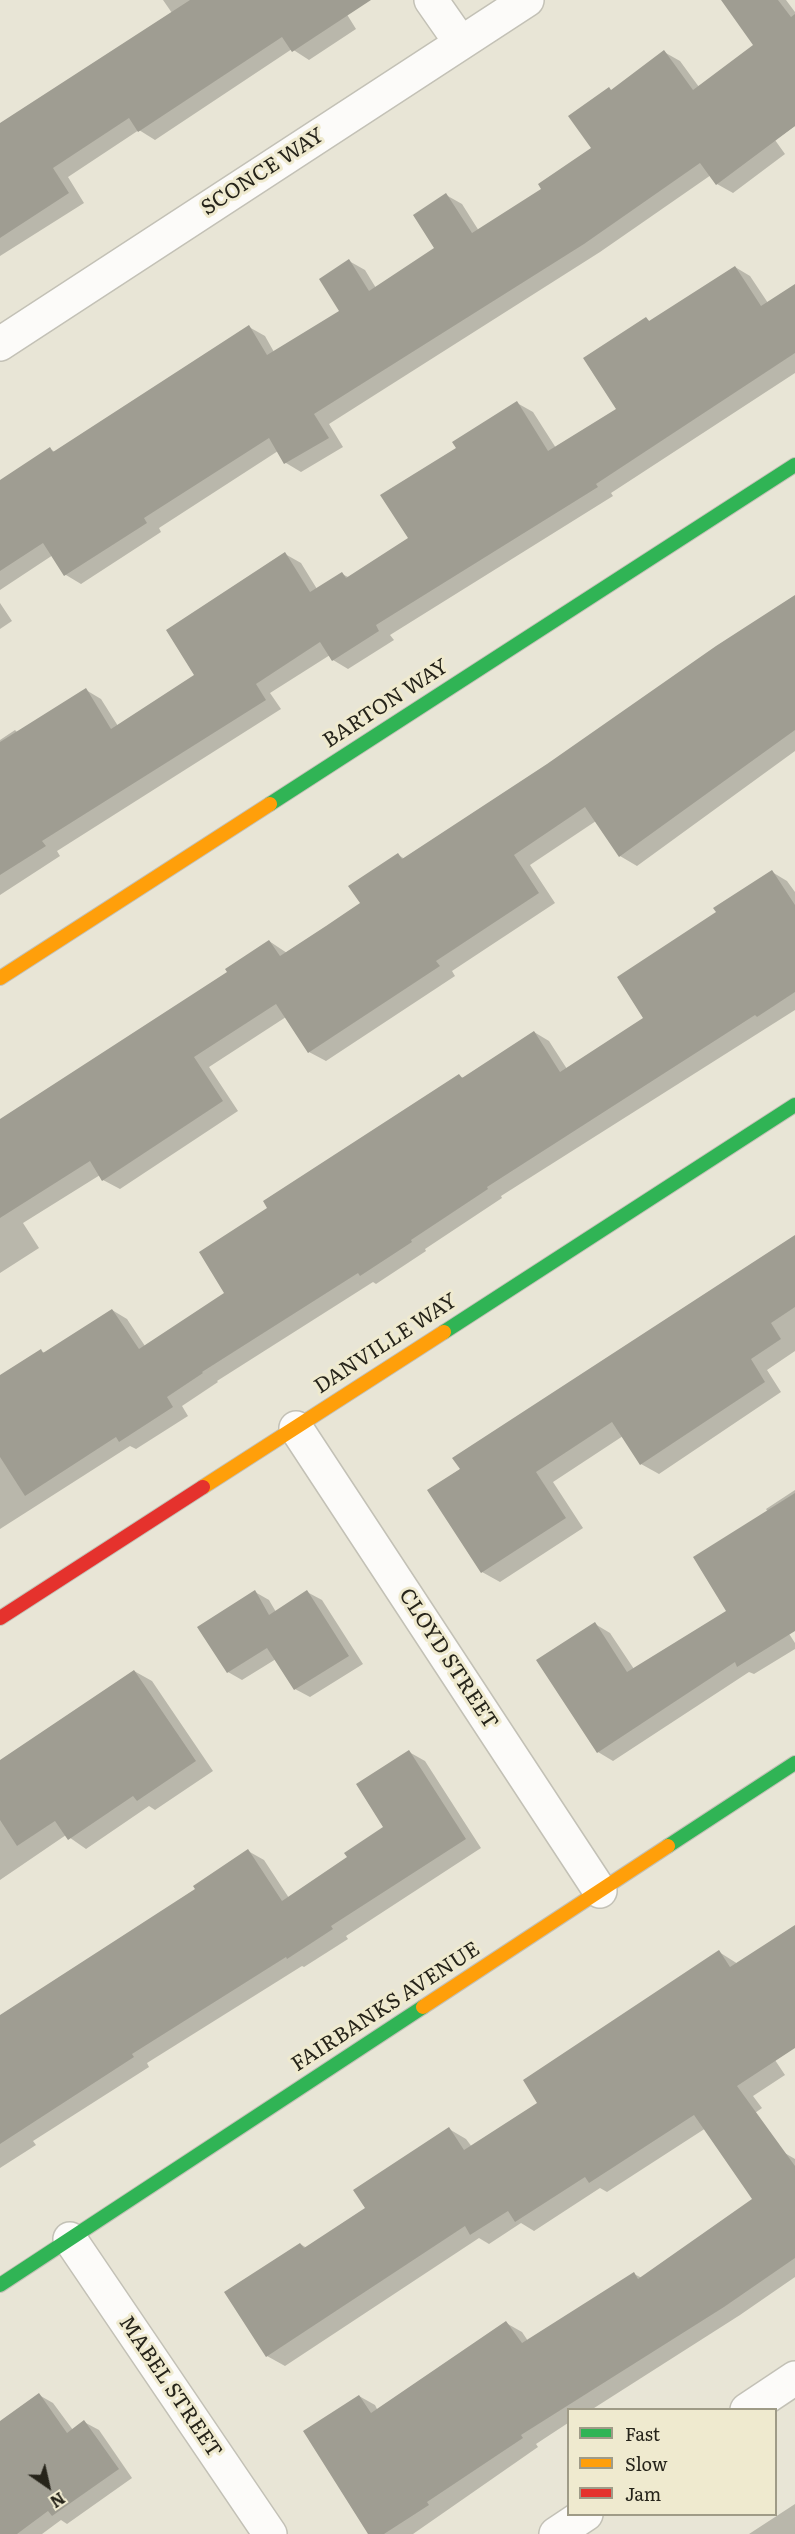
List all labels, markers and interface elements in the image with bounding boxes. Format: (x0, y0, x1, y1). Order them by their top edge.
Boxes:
street label: SCONCE WAY (197, 123, 329, 221)
street label: BARTON WAY (319, 654, 453, 754)
street label: DANVILLE WAY (310, 1288, 462, 1400)
street label: CLOYD STREET (393, 1584, 503, 1734)
street label: FAIRBANKS AVENUE (287, 1937, 485, 2077)
street label: MABEL STREET (113, 2311, 227, 2463)
legend (567, 2408, 777, 2516)
text: Fast (625, 2420, 660, 2447)
text: Slow (625, 2450, 667, 2477)
north arrow (18, 2456, 78, 2516)
text: Jam (625, 2480, 661, 2507)
text: N (46, 2487, 70, 2515)

